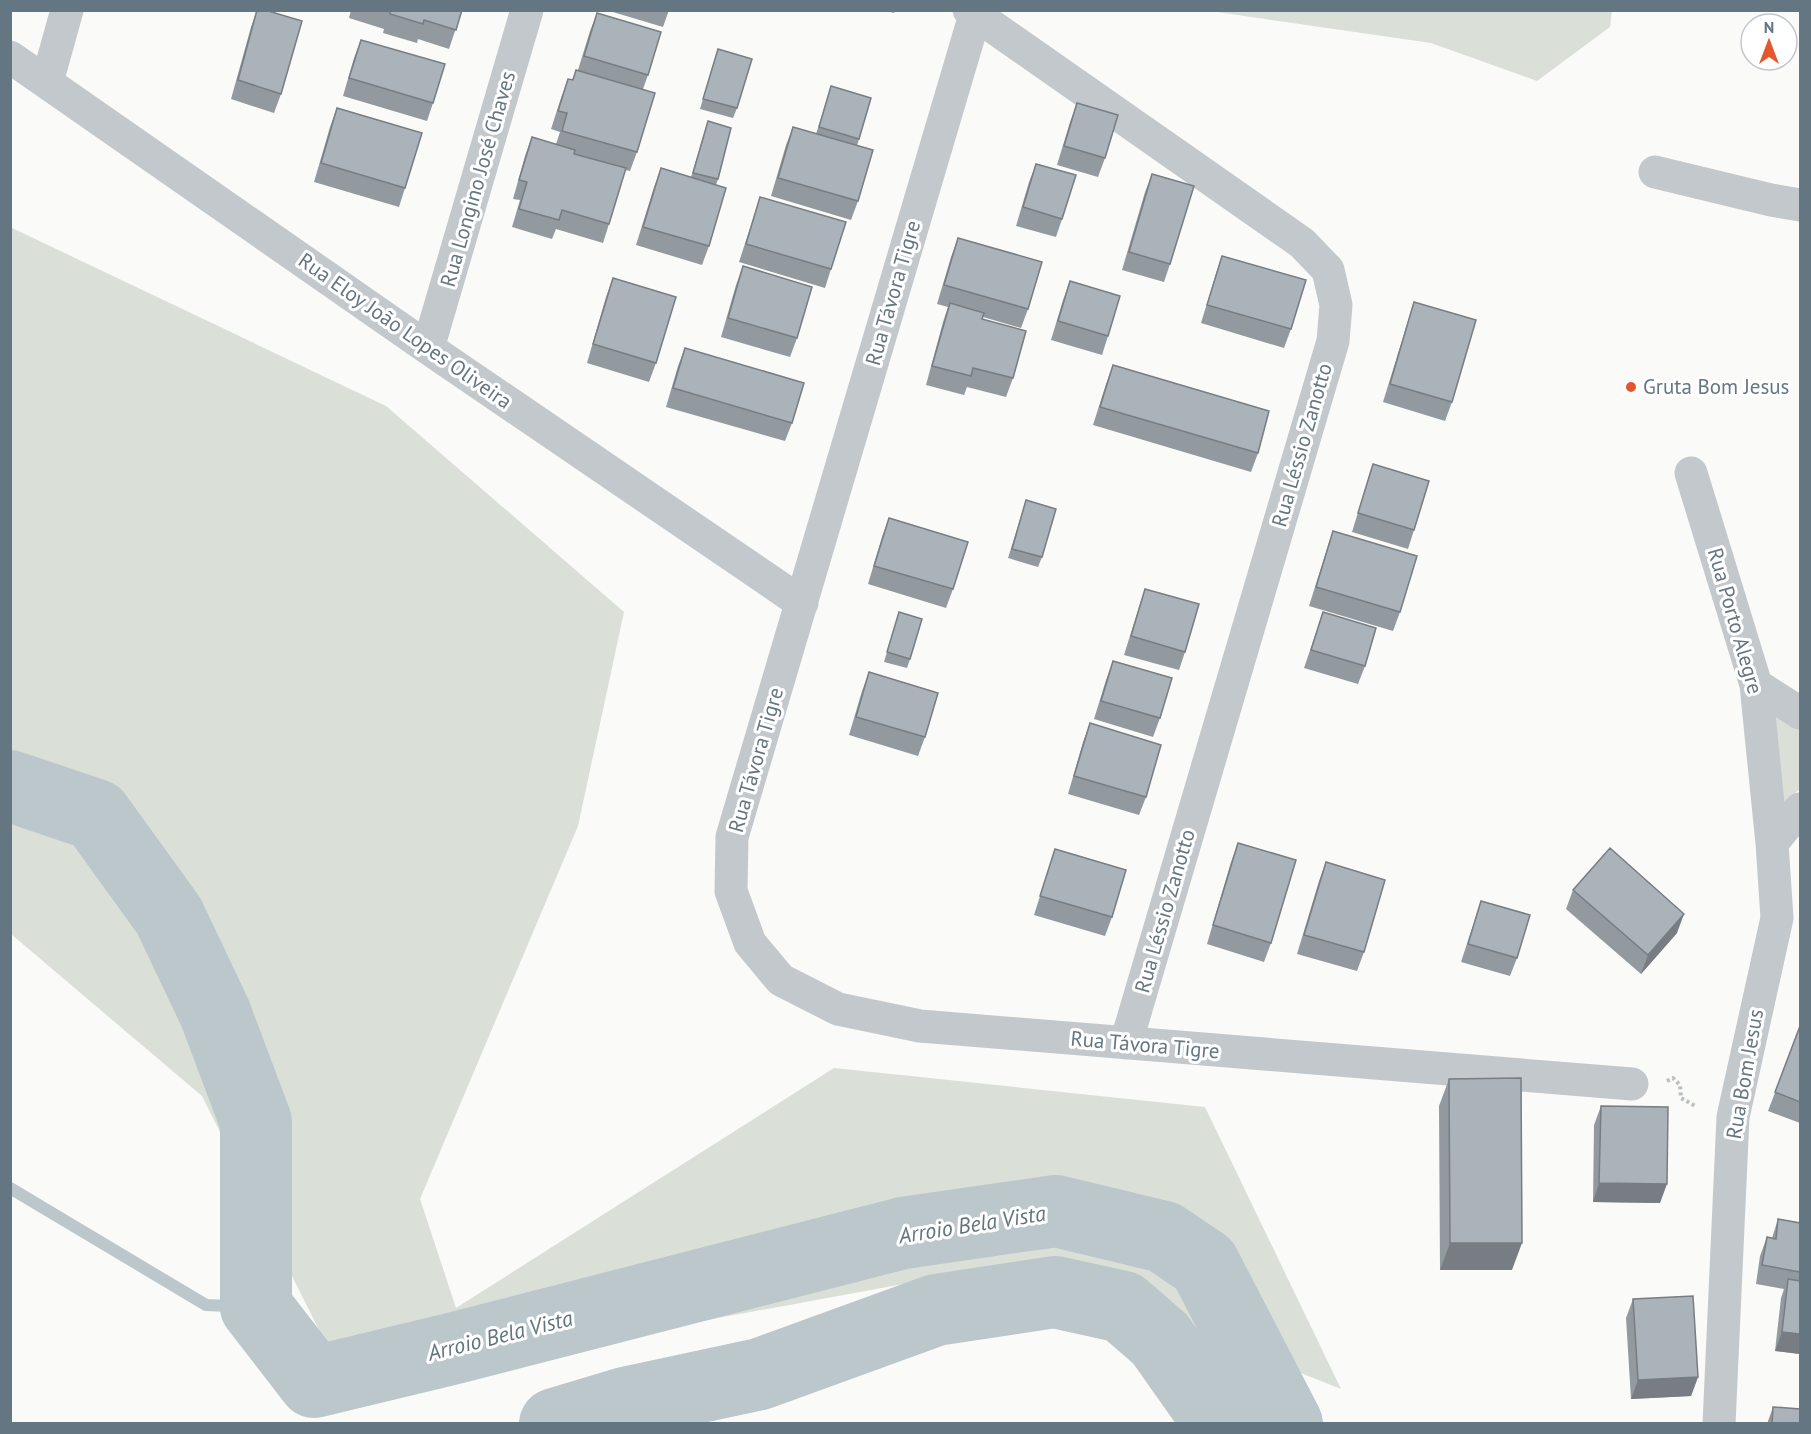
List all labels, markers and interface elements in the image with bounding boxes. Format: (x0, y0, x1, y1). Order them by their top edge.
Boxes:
north arrow (1739, 12, 1799, 72)
text: N (1764, 17, 1774, 37)
street label: Rua Longino José Chaves (434, 68, 521, 290)
street label: Rua Távora Tigre (859, 217, 926, 368)
street label: Rua Eloy João Lopes Oliveira (293, 247, 517, 415)
street label: Rua Léssio Zanotto (1265, 360, 1338, 530)
place label: Gruta Bom Jesus (1643, 373, 1789, 400)
marker: Gruta Bom Jesus (1624, 380, 1638, 394)
street label: Rua Porto Alegre (1702, 545, 1769, 697)
street label: Rua Távora Tigre (722, 684, 789, 835)
street label: Rua Léssio Zanotto (1128, 826, 1201, 996)
street label: Rua Bom Jesus (1720, 1007, 1769, 1141)
street label: Rua Távora Tigre (1069, 1025, 1221, 1064)
water label: Arroio Bela Vista (896, 1199, 1048, 1250)
water label: Arroio Bela Vista (424, 1303, 576, 1367)

